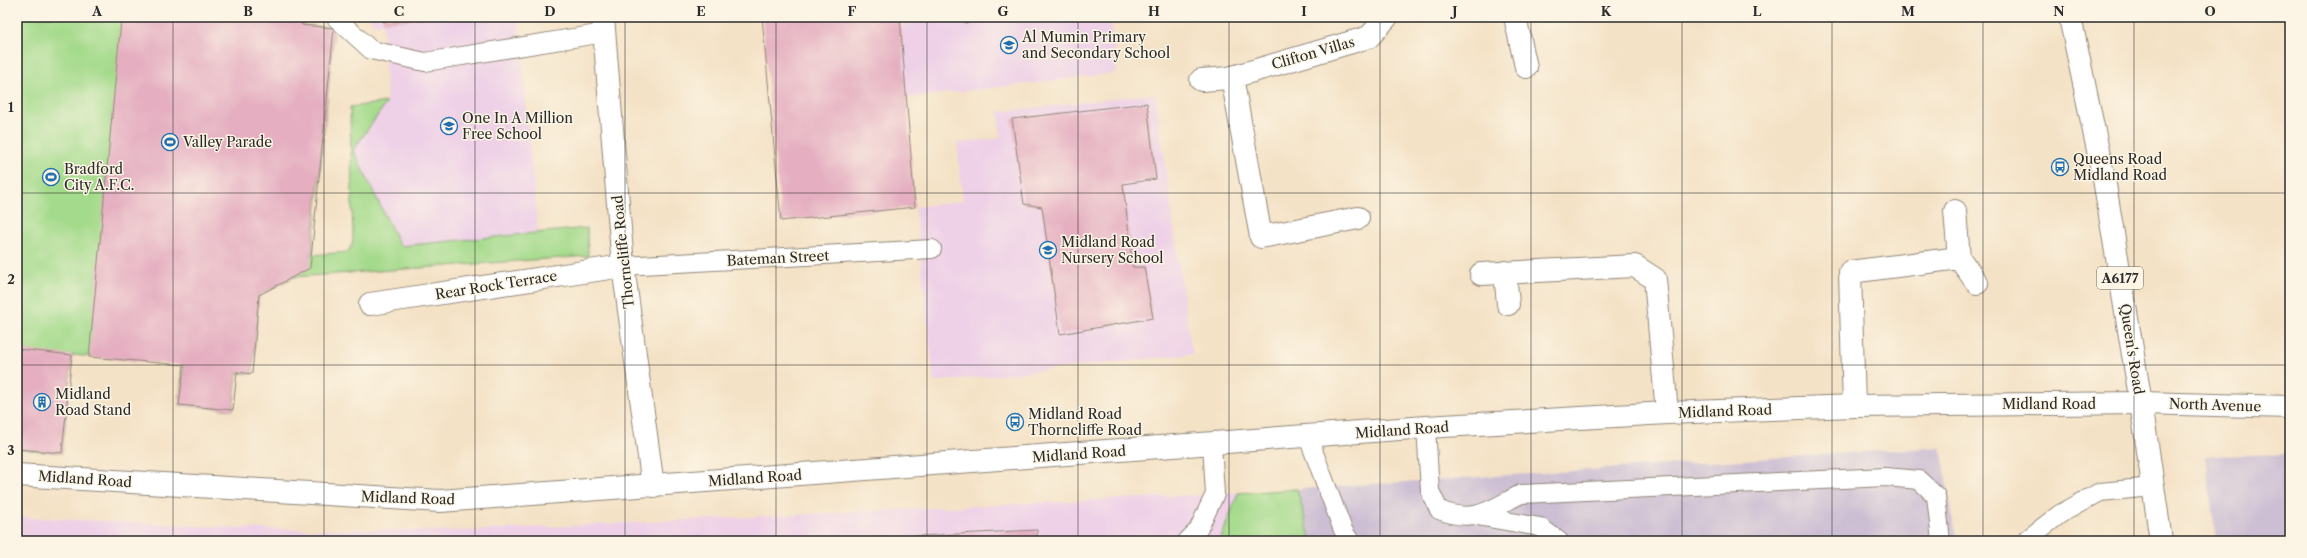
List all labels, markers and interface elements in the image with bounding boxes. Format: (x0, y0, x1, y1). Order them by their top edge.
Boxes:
text: A (91, 3, 103, 19)
text: B (243, 3, 253, 19)
text: C (394, 3, 404, 19)
text: D (544, 3, 556, 19)
text: E (696, 3, 706, 19)
text: F (848, 3, 857, 19)
text: G (997, 3, 1009, 19)
text: H (1148, 3, 1160, 19)
text: I (1301, 3, 1307, 19)
text: J (1450, 3, 1458, 19)
text: K (1601, 3, 1612, 19)
text: L (1753, 3, 1762, 19)
text: M (1901, 3, 1915, 19)
text: N (2053, 3, 2065, 19)
text: O (2204, 3, 2216, 19)
place label: Al Mumin Primary and Secondary School (1021, 28, 1170, 62)
street label: Clifton Villas (1269, 33, 1357, 73)
school or university icon: Al Mumin Primary and Secondary School (999, 35, 1019, 55)
text: 1 (8, 99, 14, 115)
place label: One In A Million Free School (462, 109, 573, 143)
school or university icon: One In A Million Free School (439, 116, 459, 136)
sports icon: Valley Parade (160, 132, 180, 152)
place label: Valley Parade (182, 133, 272, 151)
place label: Queens Road Midland Road (2073, 150, 2168, 184)
bus stop icon: Queens Road Midland Road (2050, 157, 2070, 177)
place label: Bradford City A.F.C. (64, 160, 134, 194)
sports icon: Bradford City A.F.C. (41, 167, 61, 187)
street label: Thorncliffe Road (608, 194, 638, 310)
place label: Midland Road Nursery School (1061, 233, 1164, 267)
school or university icon: Midland Road Nursery School (1038, 240, 1058, 260)
street label: Bateman Street (726, 246, 830, 270)
street label: Rear Rock Terrace (434, 266, 558, 304)
road number: A6177 (2097, 267, 2143, 289)
text: 2 (7, 271, 15, 287)
street label: Queen's Road (2116, 302, 2148, 396)
place label: Midland Road Stand (55, 385, 132, 419)
building icon: Midland Road Stand (32, 392, 52, 412)
street label: North Avenue (2169, 394, 2262, 416)
street label: Midland Road (2002, 395, 2097, 413)
street label: Midland Road (1678, 400, 1773, 422)
place label: Midland Road Thorncliffe Road (1028, 405, 1142, 439)
bus stop icon: Midland Road Thorncliffe Road (1005, 412, 1025, 432)
street label: Midland Road (1354, 418, 1450, 442)
text: 3 (7, 442, 15, 458)
street label: Midland Road (1031, 442, 1127, 466)
street label: Midland Road (707, 466, 803, 490)
street label: Midland Road (37, 467, 133, 491)
street label: Midland Road (361, 487, 456, 509)

